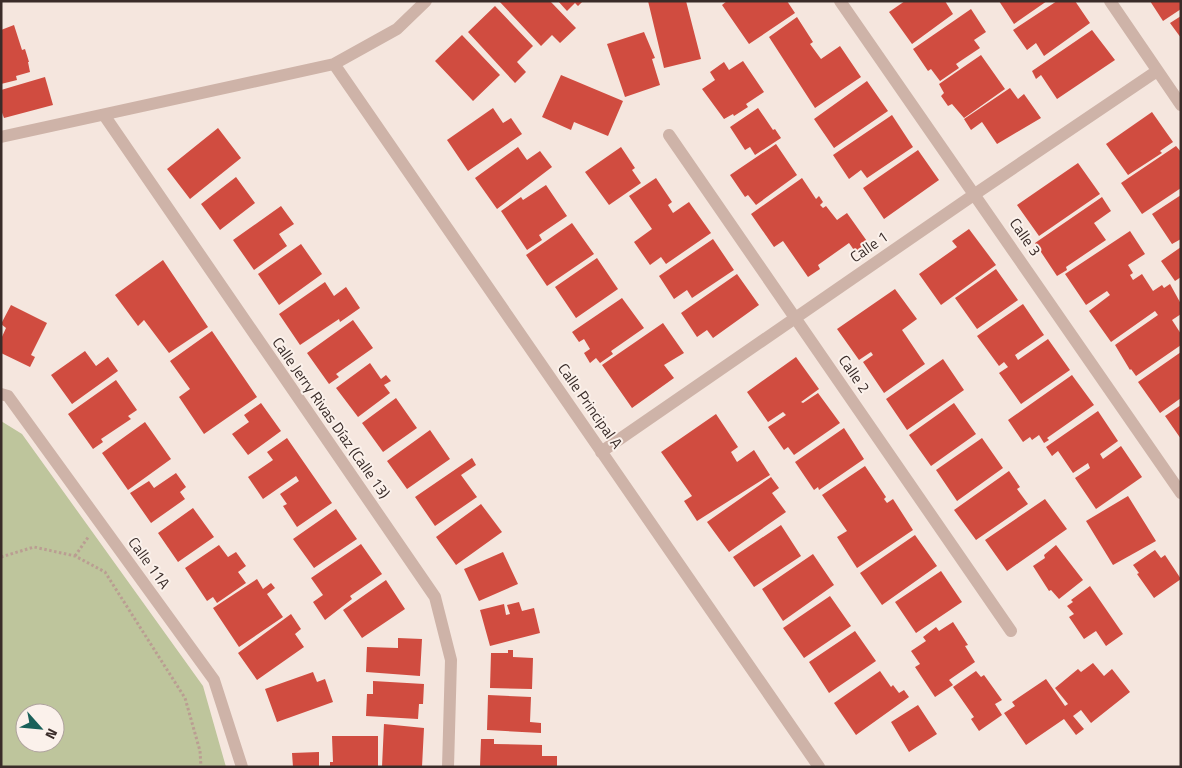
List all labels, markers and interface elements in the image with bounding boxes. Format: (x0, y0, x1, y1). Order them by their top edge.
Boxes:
street label: Calle 3 (1004, 213, 1047, 260)
street label: Calle 1 (845, 225, 892, 268)
street label: Calle Jerry Rivas Díaz (Calle 13) (267, 332, 396, 503)
street label: Calle 2 (833, 350, 876, 397)
street label: Calle Principal A (552, 358, 629, 453)
street label: Calle 11A (123, 532, 176, 593)
north arrow (15, 703, 65, 753)
text: N (40, 725, 64, 743)

